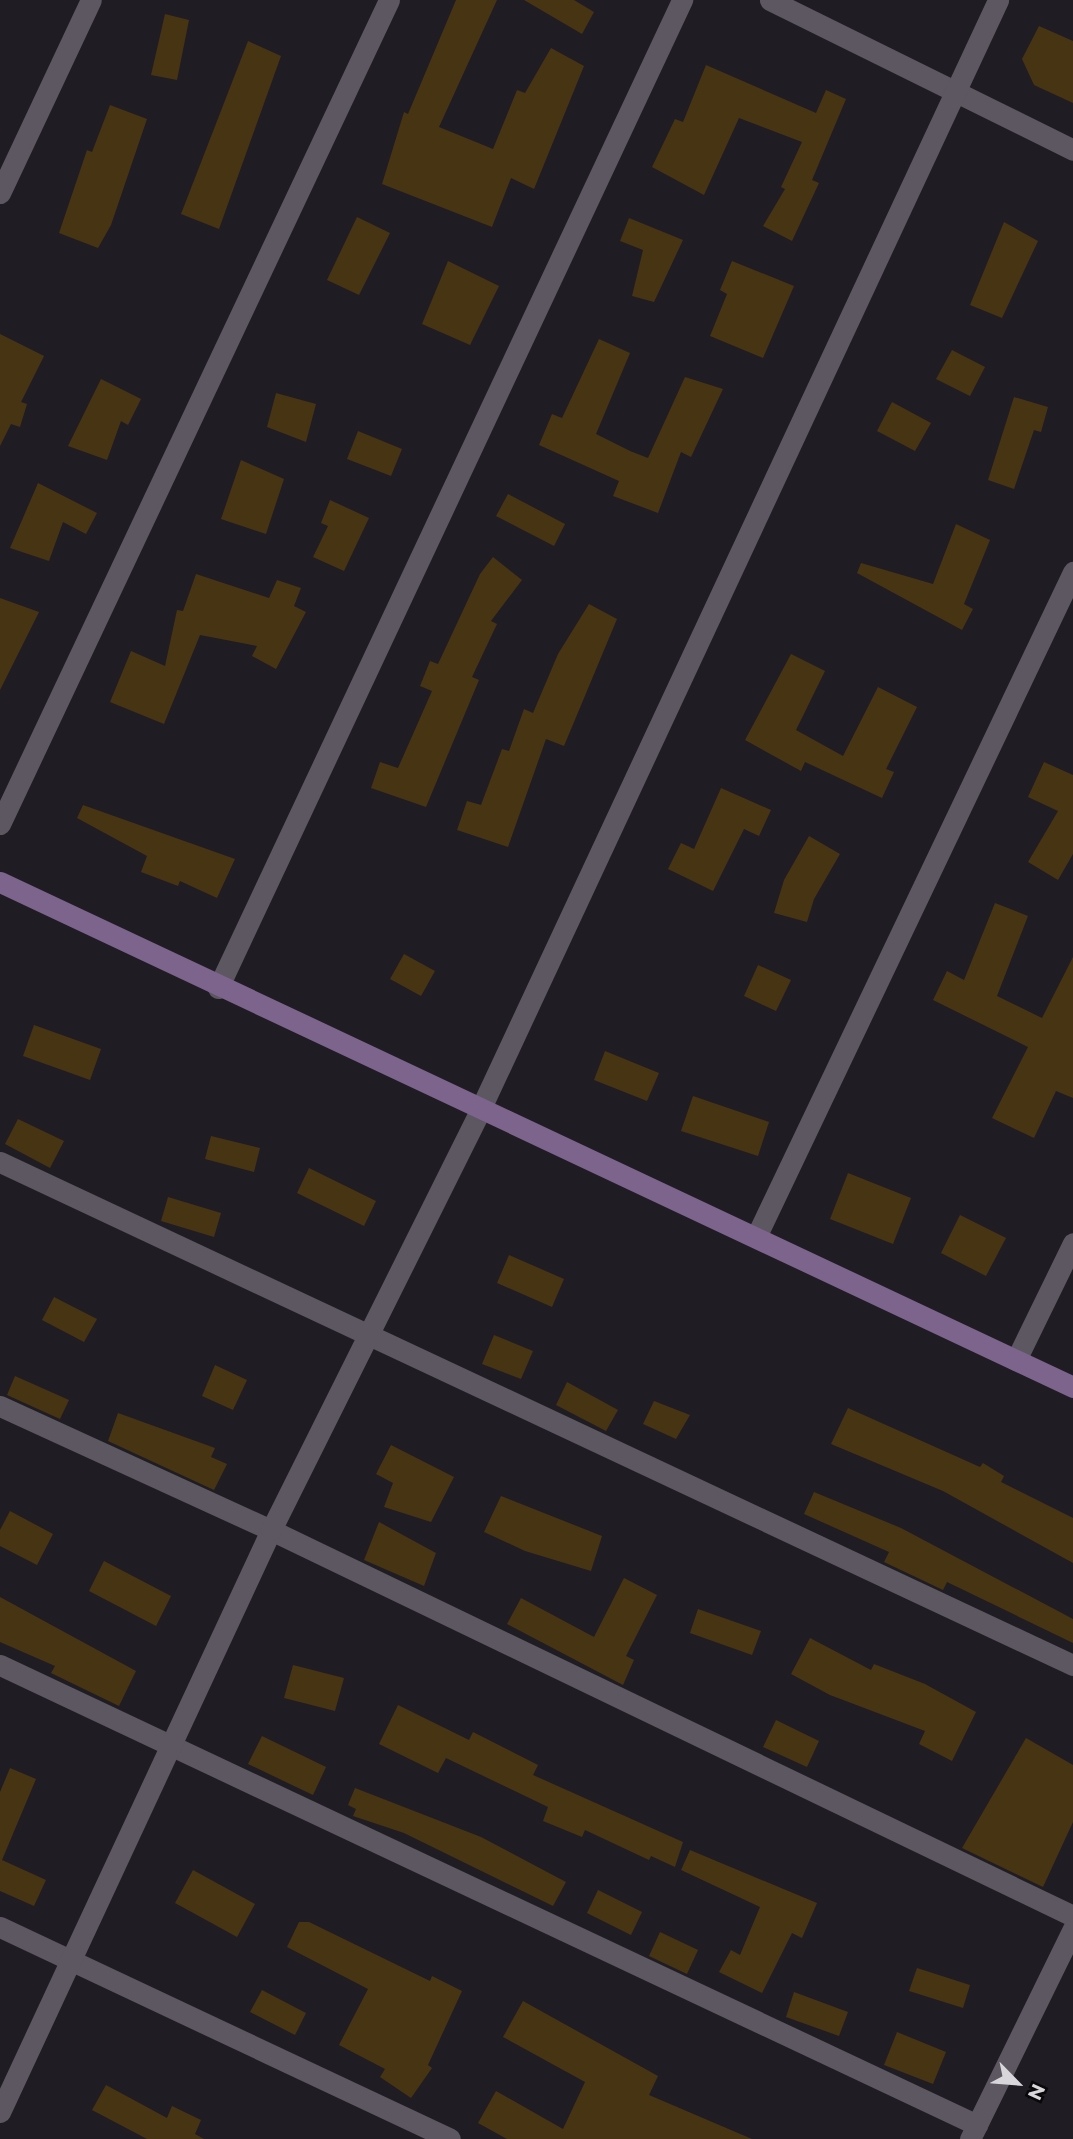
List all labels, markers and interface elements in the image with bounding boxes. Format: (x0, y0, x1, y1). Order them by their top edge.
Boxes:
north arrow (982, 2048, 1052, 2118)
text: N (1023, 2080, 1050, 2104)

